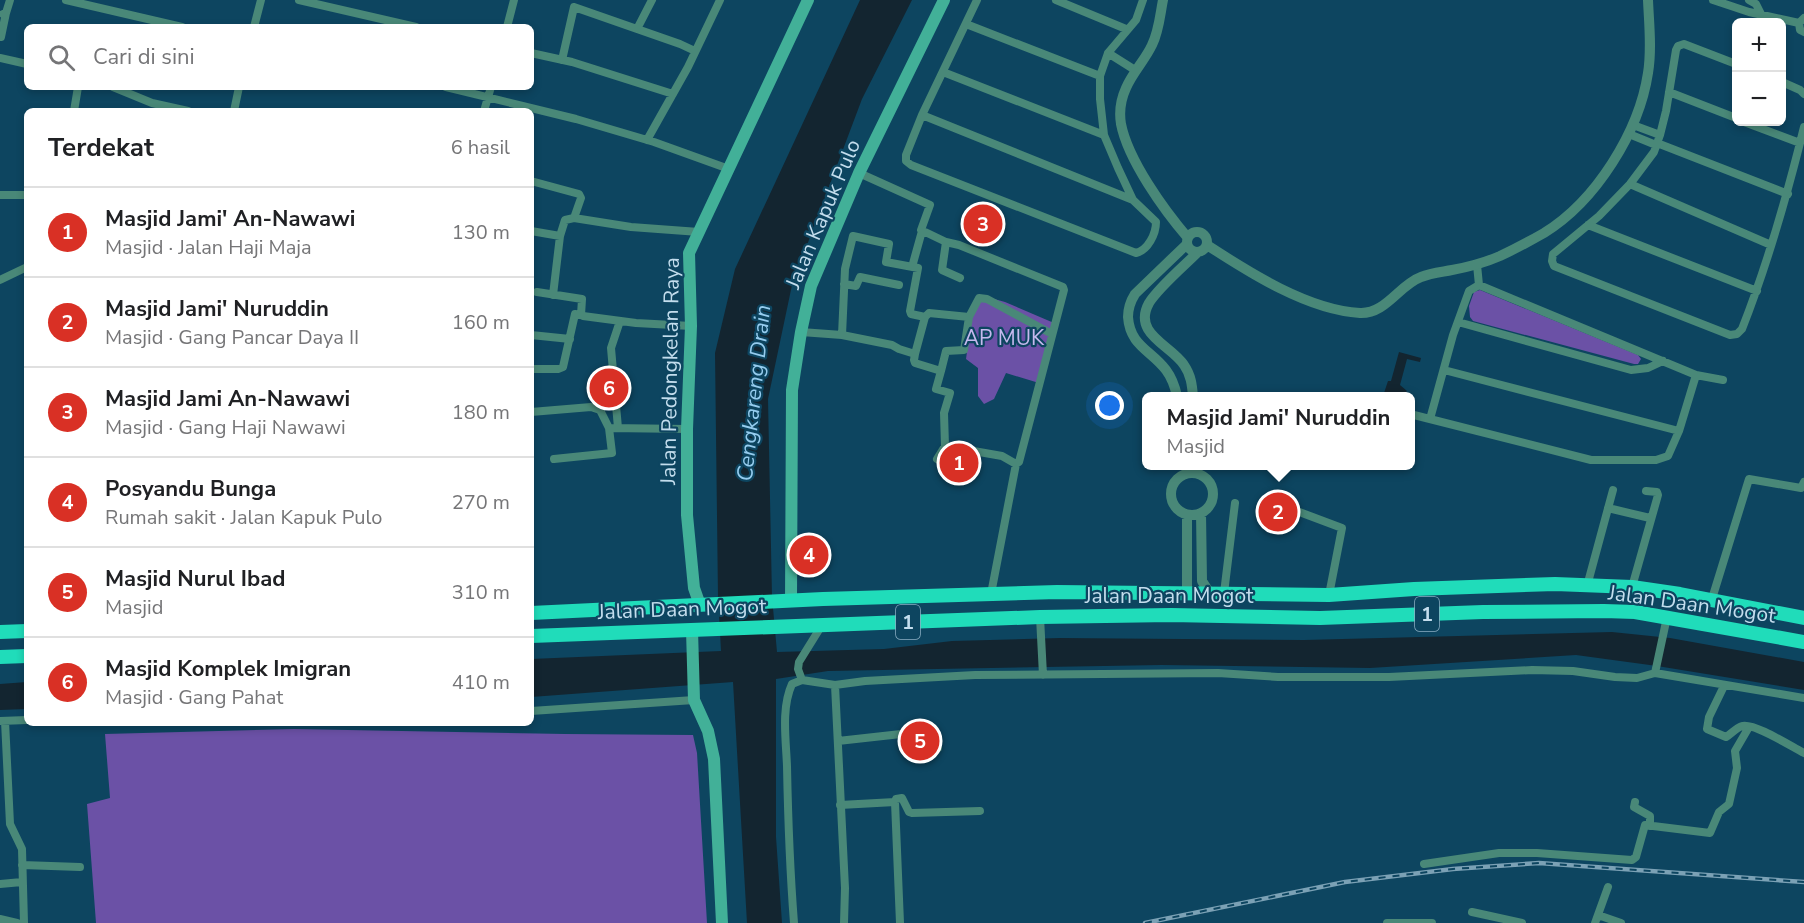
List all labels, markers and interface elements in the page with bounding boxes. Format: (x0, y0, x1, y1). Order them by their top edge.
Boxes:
map controls (1732, 18, 1786, 126)
button: + (1732, 18, 1786, 72)
search box (24, 24, 534, 90)
icon: search (45, 41, 78, 74)
text: Cari di sini (93, 42, 195, 72)
button: − (1732, 72, 1786, 126)
text: Terdekat (48, 130, 154, 165)
text: 6 hasil (451, 134, 510, 161)
street label: Jalan Kapuk Pulo (779, 135, 867, 294)
pin: 3 (964, 202, 1002, 246)
text: Masjid Jami' An-Nawawi (105, 204, 355, 234)
text: 1 (62, 219, 74, 246)
text: 130 m (452, 219, 510, 246)
text: Masjid · Jalan Haji Maja (105, 234, 312, 261)
street label: Jalan Pedongkelan Raya (654, 257, 686, 486)
text: Masjid Jami' Nuruddin (105, 294, 329, 324)
water label: Cengkareng Drain (730, 303, 778, 483)
text: 2 (62, 309, 74, 336)
text: 160 m (452, 309, 510, 336)
text: Masjid · Gang Pancar Daya II (105, 324, 359, 351)
park label: AP MUK (964, 324, 1045, 352)
pin: 6 (590, 366, 628, 410)
text: Masjid Jami An-Nawawi (105, 384, 350, 414)
your location (1095, 391, 1124, 420)
popup (1142, 392, 1415, 470)
text: 3 (62, 399, 74, 426)
text: 180 m (452, 399, 510, 426)
text: Masjid Jami' Nuruddin (1167, 403, 1390, 433)
text: Masjid · Gang Haji Nawawi (105, 414, 346, 441)
text: Masjid (1167, 433, 1225, 460)
pin: 1 (940, 440, 978, 486)
text: Posyandu Bunga (105, 474, 276, 504)
text: 4 (62, 489, 74, 516)
text: 270 m (452, 489, 510, 516)
pin: 2 (1258, 490, 1298, 534)
text: Rumah sakit · Jalan Kapuk Pulo (105, 504, 382, 531)
pin: 4 (790, 532, 828, 578)
text: Masjid Nurul Ibad (105, 564, 285, 594)
street label: Jalan Daan Mogot (1606, 578, 1778, 630)
text: 5 (62, 579, 74, 606)
text: 310 m (452, 579, 510, 606)
street label: Jalan Daan Mogot (1084, 582, 1254, 610)
street label: Jalan Daan Mogot (596, 592, 767, 626)
text: Masjid (105, 594, 163, 621)
road number: 1 (1415, 597, 1439, 631)
road number: 1 (896, 605, 920, 639)
text: Masjid Komplek Imigran (105, 654, 351, 684)
text: 6 (62, 669, 74, 696)
text: 410 m (452, 669, 510, 696)
text: Masjid · Gang Pahat (105, 684, 283, 711)
pin: 5 (900, 718, 940, 764)

